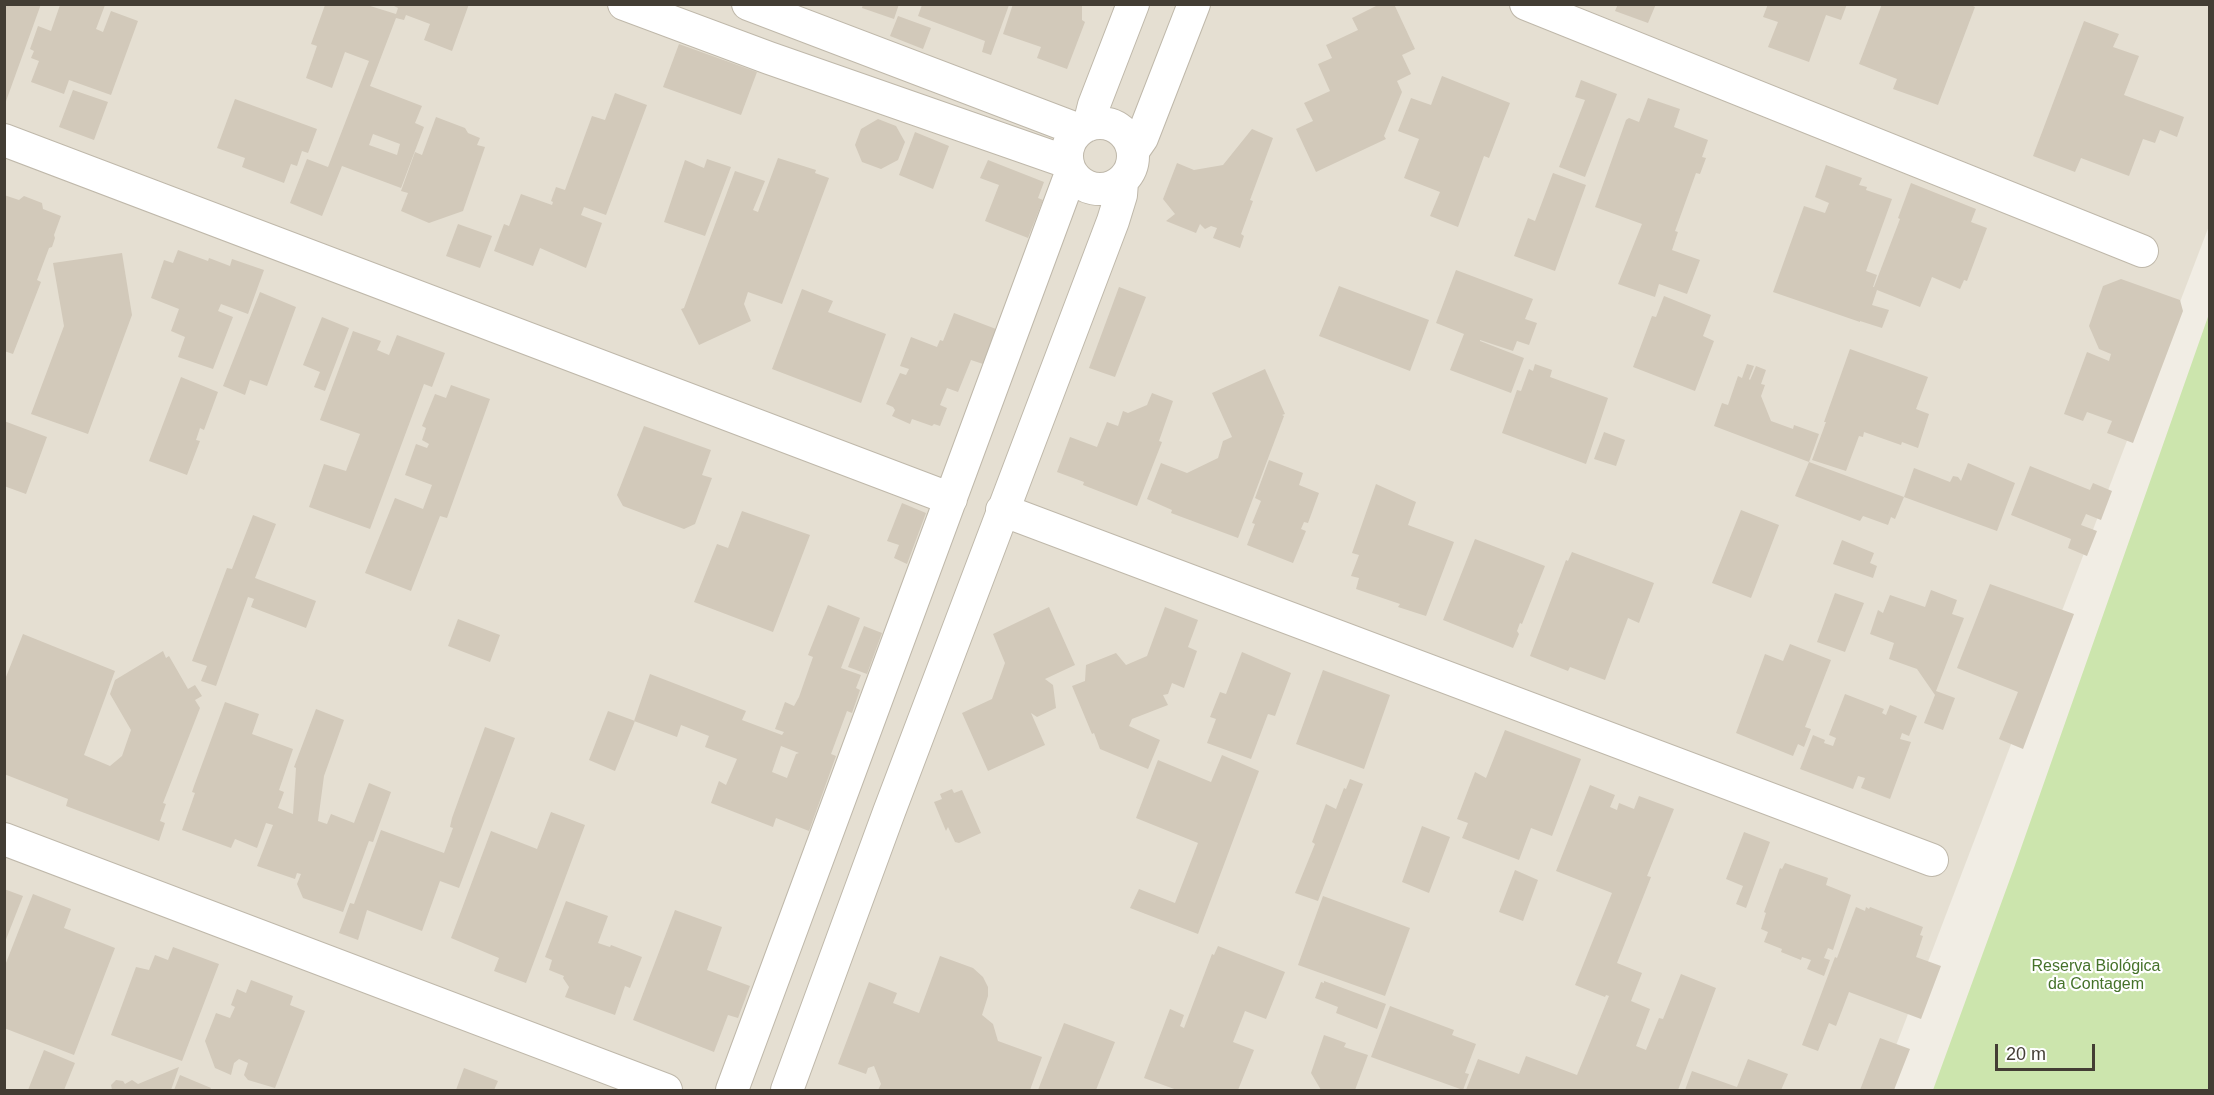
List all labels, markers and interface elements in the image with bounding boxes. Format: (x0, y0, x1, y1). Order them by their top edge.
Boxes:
park label: Reserva Biológica da Contagem (2032, 957, 2160, 995)
scale bar (1998, 1032, 2098, 1070)
text: 20 m (2006, 1044, 2046, 1064)

